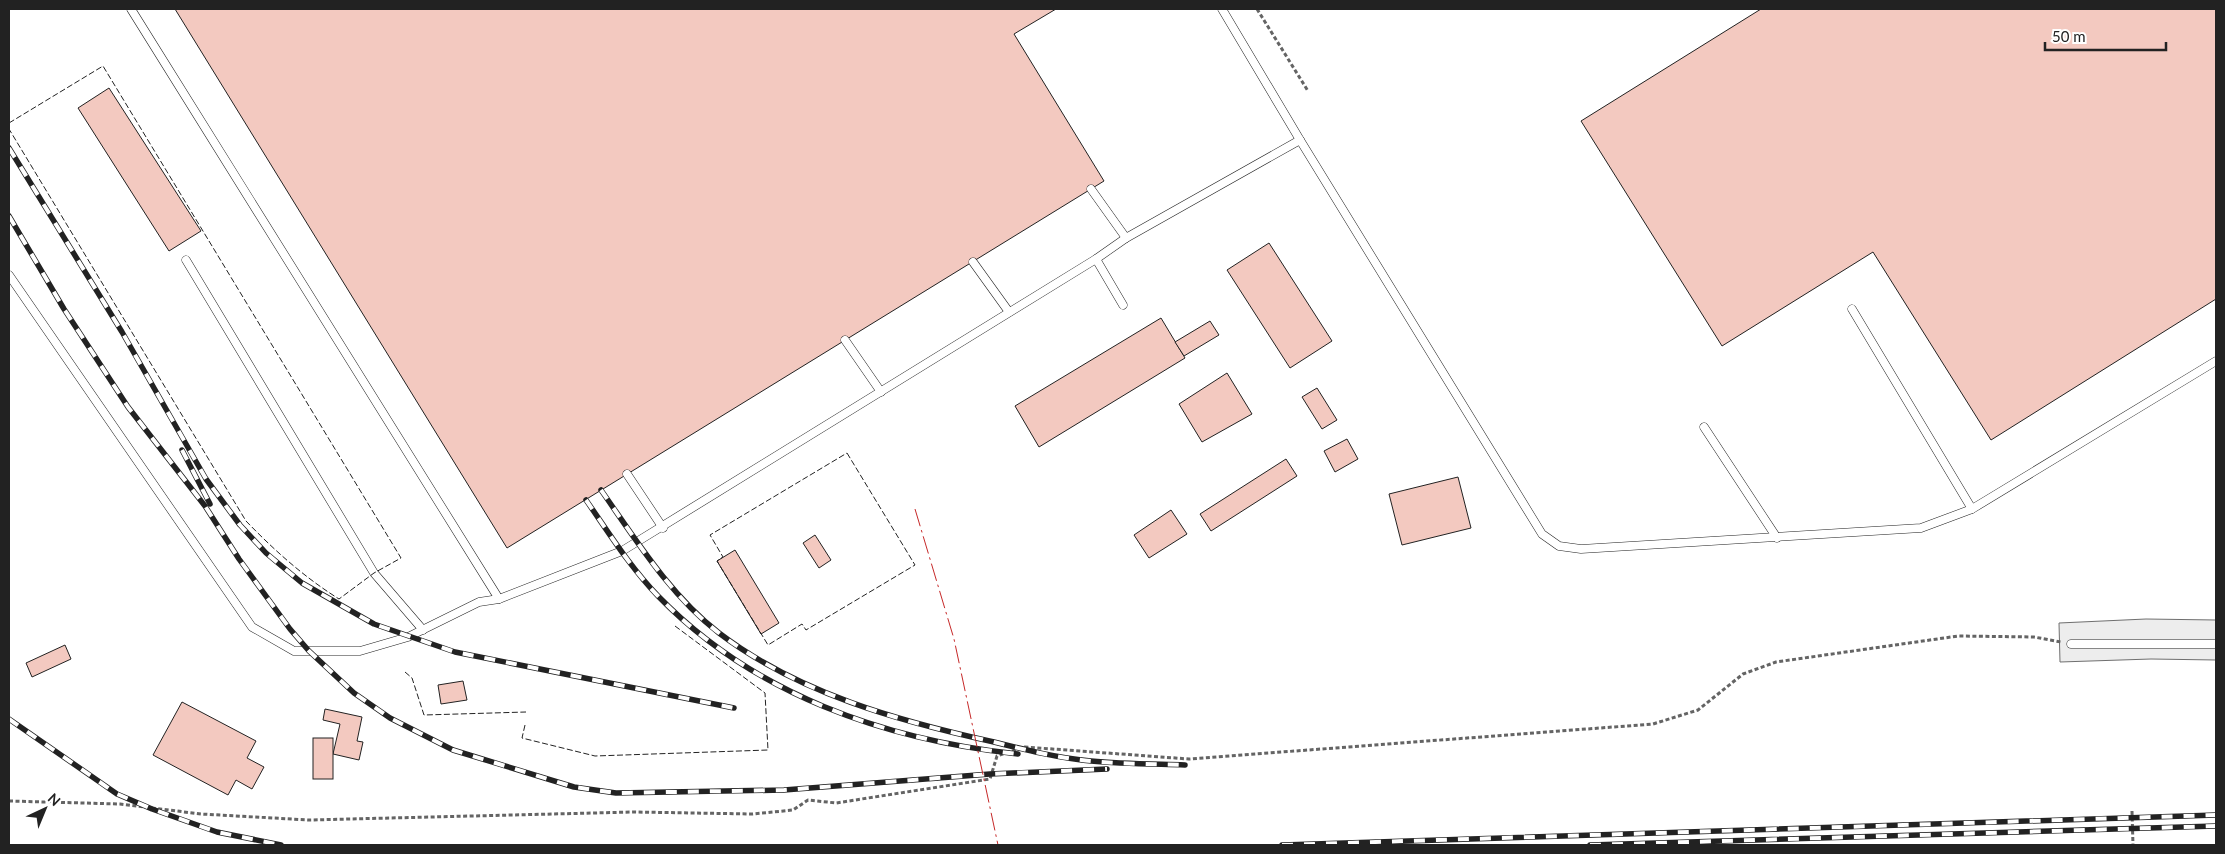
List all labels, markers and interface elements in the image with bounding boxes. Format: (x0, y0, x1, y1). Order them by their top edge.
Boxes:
scale bar (2045, 20, 2166, 52)
text: 50 m (2052, 27, 2086, 45)
north arrow (20, 784, 70, 834)
text: N (45, 789, 64, 809)

